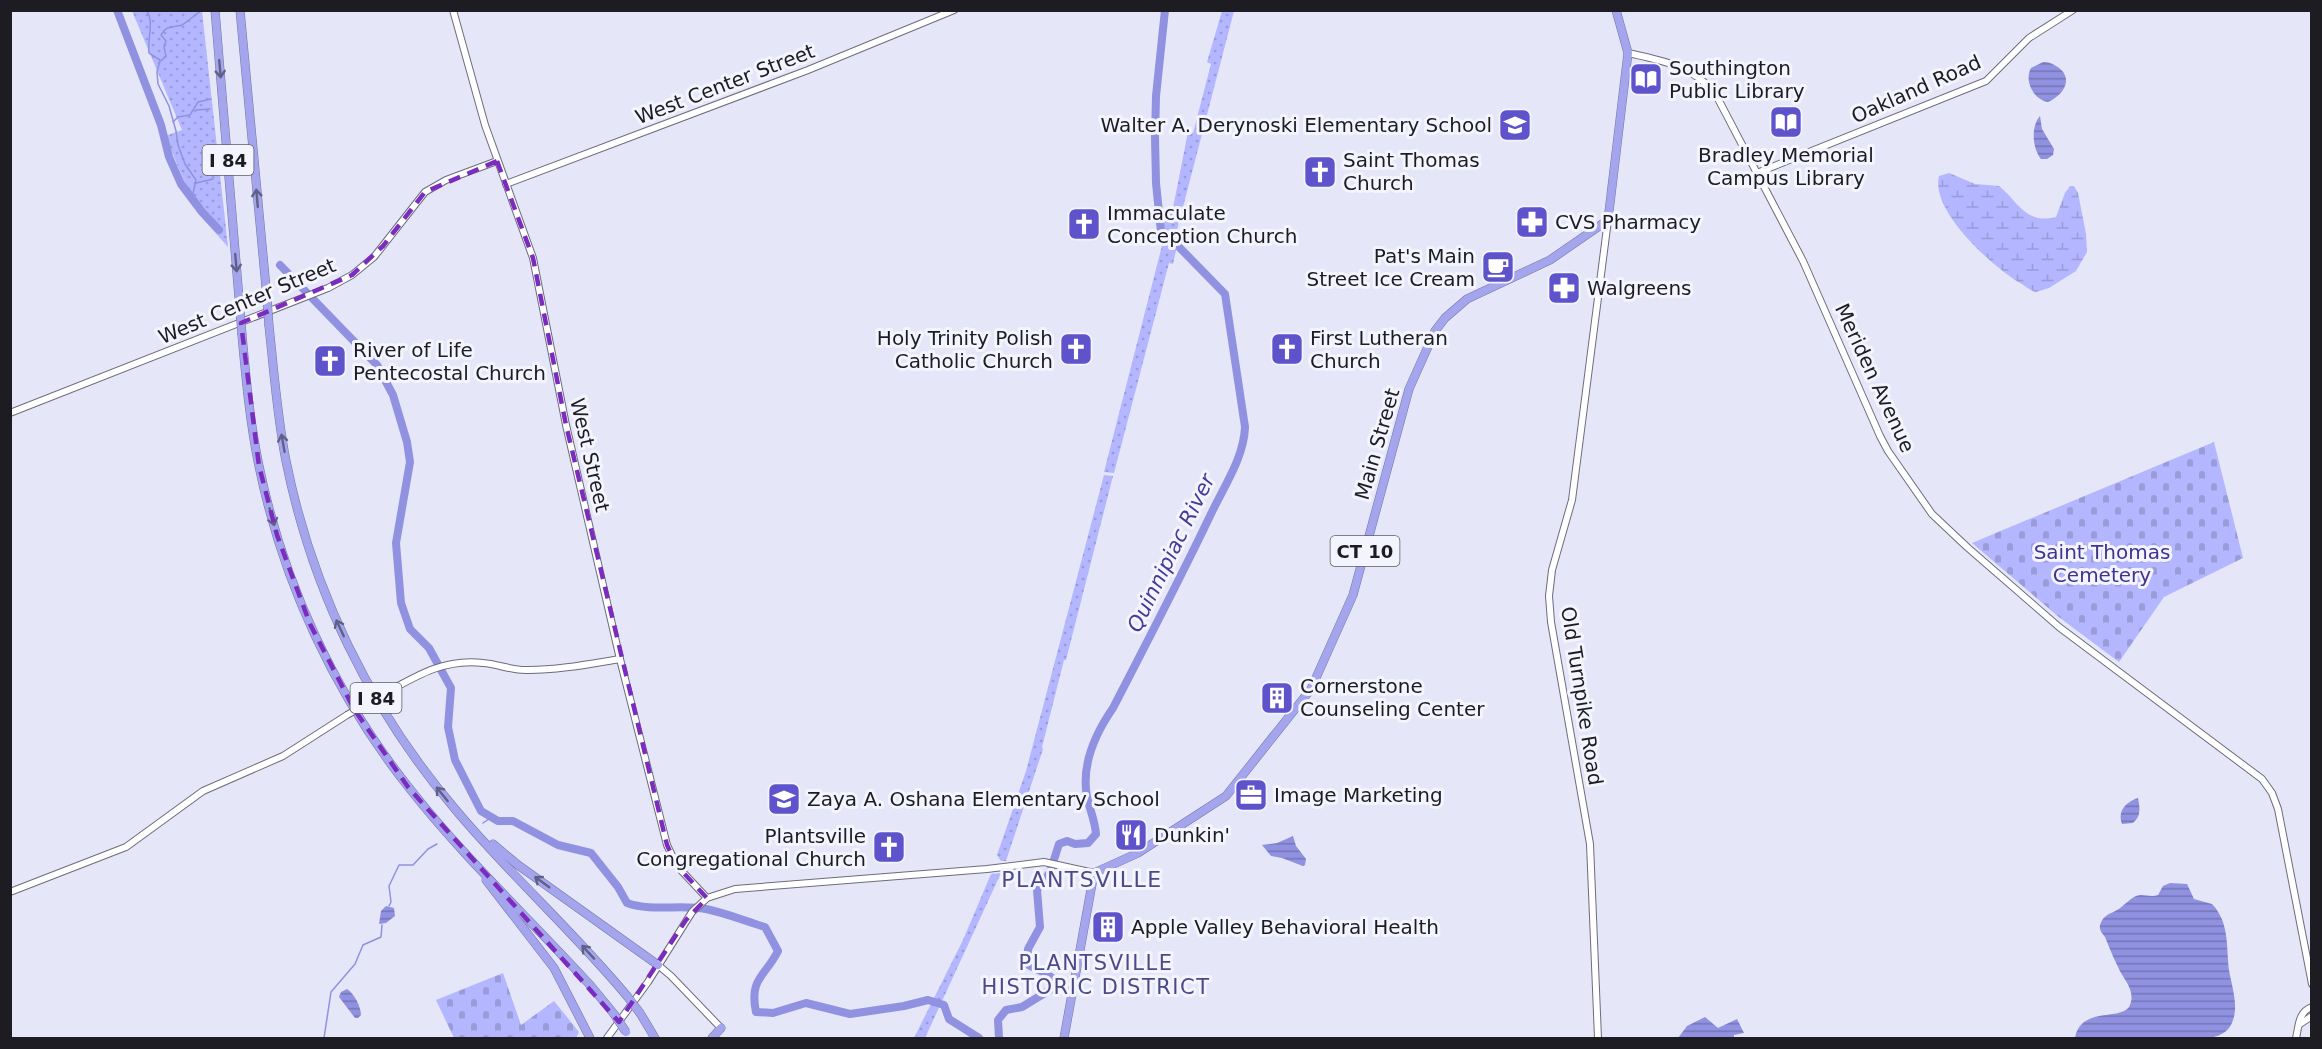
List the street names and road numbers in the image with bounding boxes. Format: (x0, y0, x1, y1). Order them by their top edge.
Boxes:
street label: West Center Street (632, 39, 818, 129)
street label: Oakland Road (1847, 50, 1985, 128)
road number: I 84 (202, 145, 254, 175)
street label: West Center Street (155, 253, 339, 349)
street label: Meriden Avenue (1830, 300, 1920, 456)
street label: Main Street (1350, 385, 1404, 503)
street label: West Street (565, 396, 615, 515)
road number: CT 10 (1330, 536, 1400, 566)
street label: Old Turnpike Road (1556, 605, 1608, 787)
road number: I 84 (350, 683, 401, 713)

